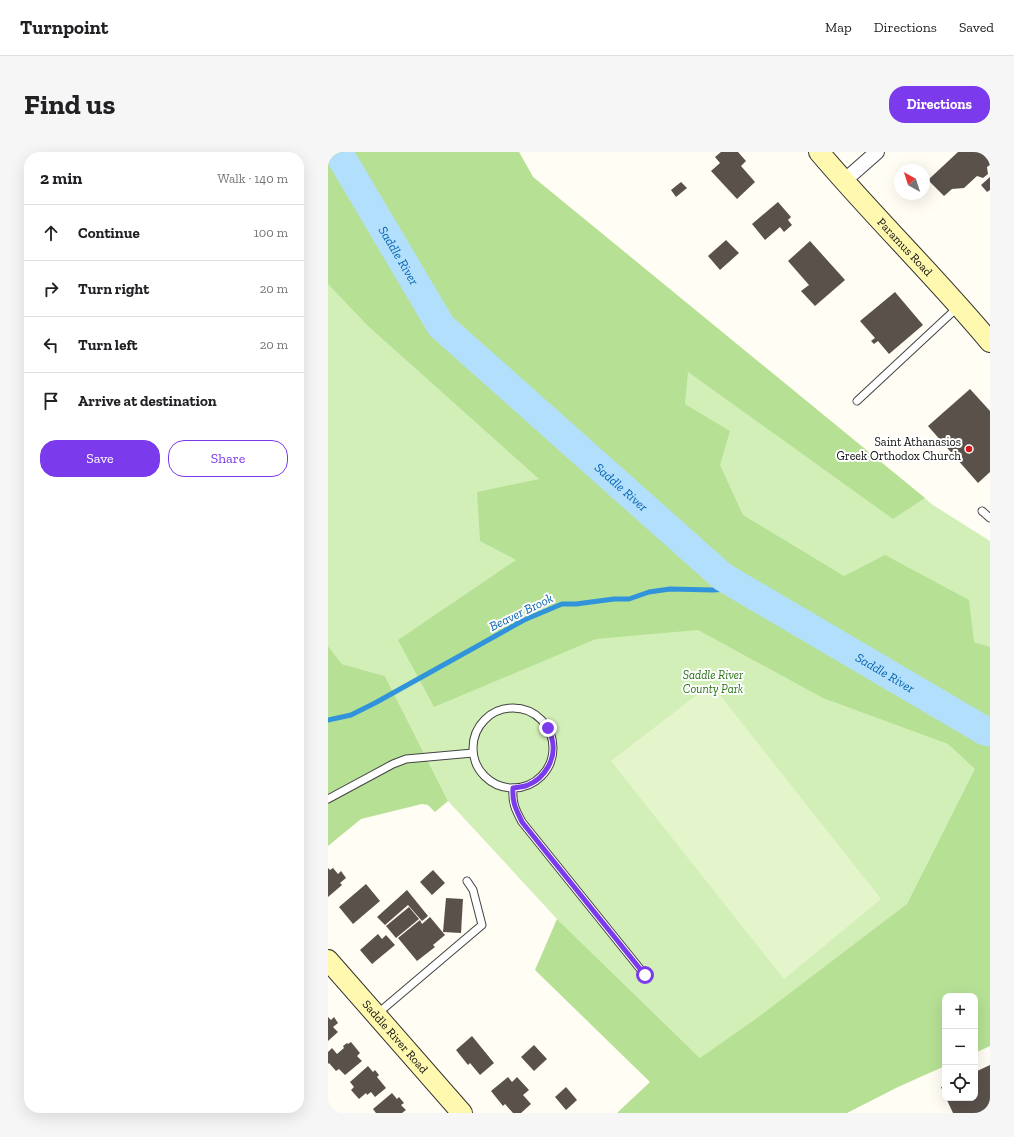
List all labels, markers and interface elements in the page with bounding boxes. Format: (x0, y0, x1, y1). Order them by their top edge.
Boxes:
text: Turnpoint (20, 16, 108, 39)
text: Map (825, 19, 852, 36)
text: Directions (874, 19, 937, 36)
text: Saved (959, 19, 994, 36)
button: Directions (889, 86, 990, 123)
text: Find us (24, 88, 115, 121)
north arrow (894, 164, 930, 200)
text: 2 min (40, 168, 82, 188)
text: Walk · 140 m (218, 171, 288, 186)
street label: Paramus Road (874, 215, 936, 279)
icon: ahead (40, 222, 62, 244)
water label: Saddle River (376, 223, 423, 288)
text: Continue (78, 224, 140, 242)
text: 100 m (254, 225, 288, 240)
icon: right (40, 278, 62, 300)
text: Turn right (78, 280, 149, 298)
text: 20 m (260, 281, 288, 296)
icon: left (40, 334, 62, 356)
text: Turn left (78, 336, 138, 354)
text: 20 m (260, 337, 288, 352)
icon: arrive (40, 390, 62, 412)
text: Arrive at destination (78, 392, 217, 410)
place label: Saint Athanasios Greek Orthodox Church (836, 435, 961, 463)
button: Save (40, 440, 160, 477)
button: Share (168, 440, 288, 477)
marker: Saint Athanasios Greek Orthodox Church (964, 444, 974, 454)
water label: Saddle River (592, 459, 652, 515)
water label: Beaver Brook (487, 590, 556, 634)
water label: Saddle River (853, 649, 918, 696)
park label: Saddle River County Park (683, 668, 744, 696)
route end (539, 719, 557, 737)
route start (636, 966, 654, 984)
map controls (942, 993, 978, 1101)
button: + (942, 993, 978, 1029)
street label: Saddle River Road (359, 997, 431, 1076)
button: − (942, 1029, 978, 1065)
button: locate (942, 1065, 978, 1101)

